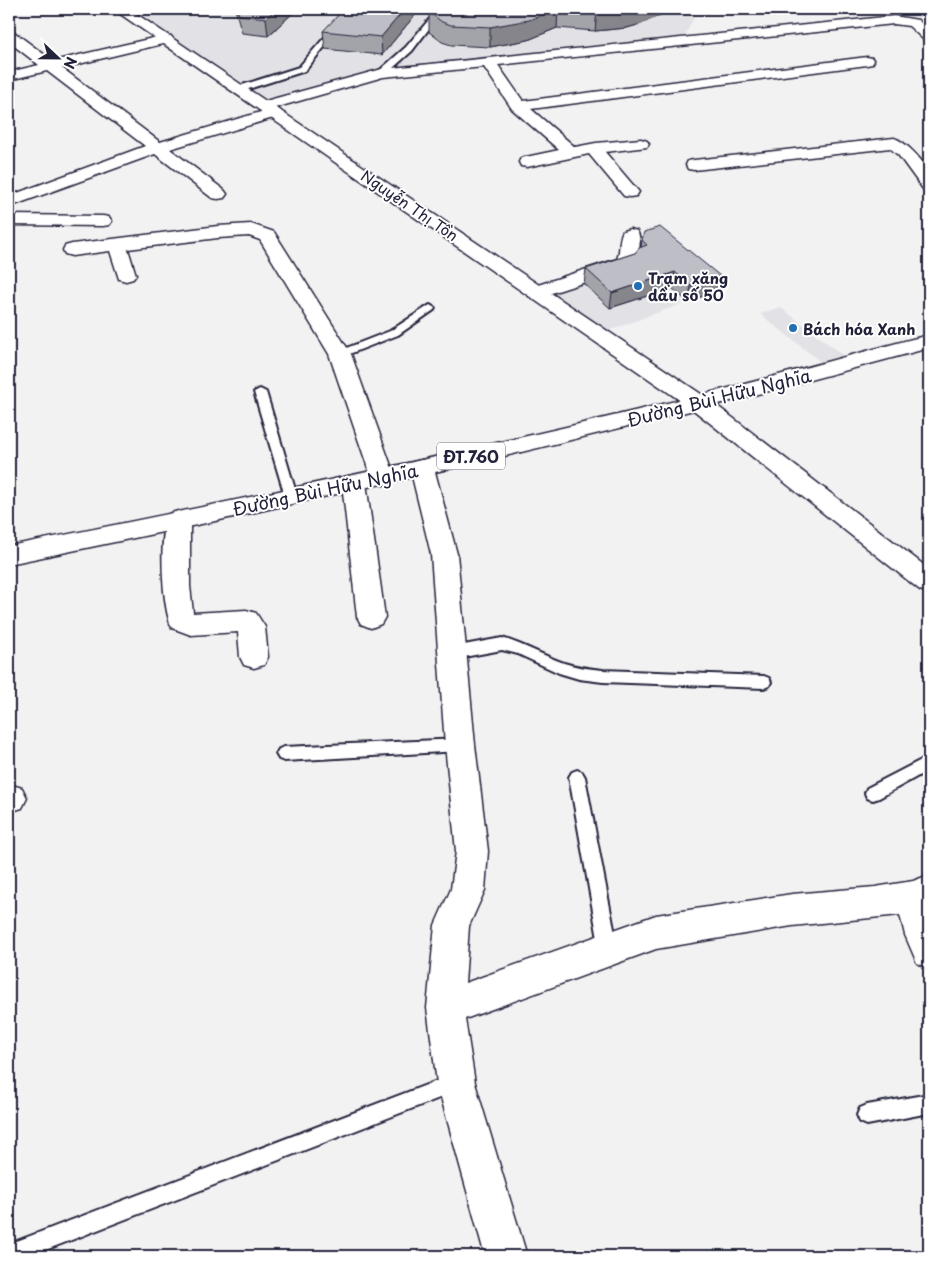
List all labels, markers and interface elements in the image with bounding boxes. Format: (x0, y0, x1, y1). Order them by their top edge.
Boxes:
north arrow (32, 32, 82, 82)
text: N (59, 54, 82, 72)
street label: Nguyễn Thị Tồn (357, 164, 463, 246)
place label: Trạm xăng dầu số 50 (648, 266, 728, 306)
marker: Trạm xăng dầu số 50 (632, 280, 644, 292)
place label: Bách hóa Xanh (803, 317, 916, 340)
marker: Bách hóa Xanh (787, 322, 799, 334)
street label: Đường Bùi Hữu Nghĩa (624, 361, 815, 433)
road number: ĐT.760 (437, 442, 505, 470)
street label: Đường Bùi Hữu Nghĩa (230, 456, 421, 522)

